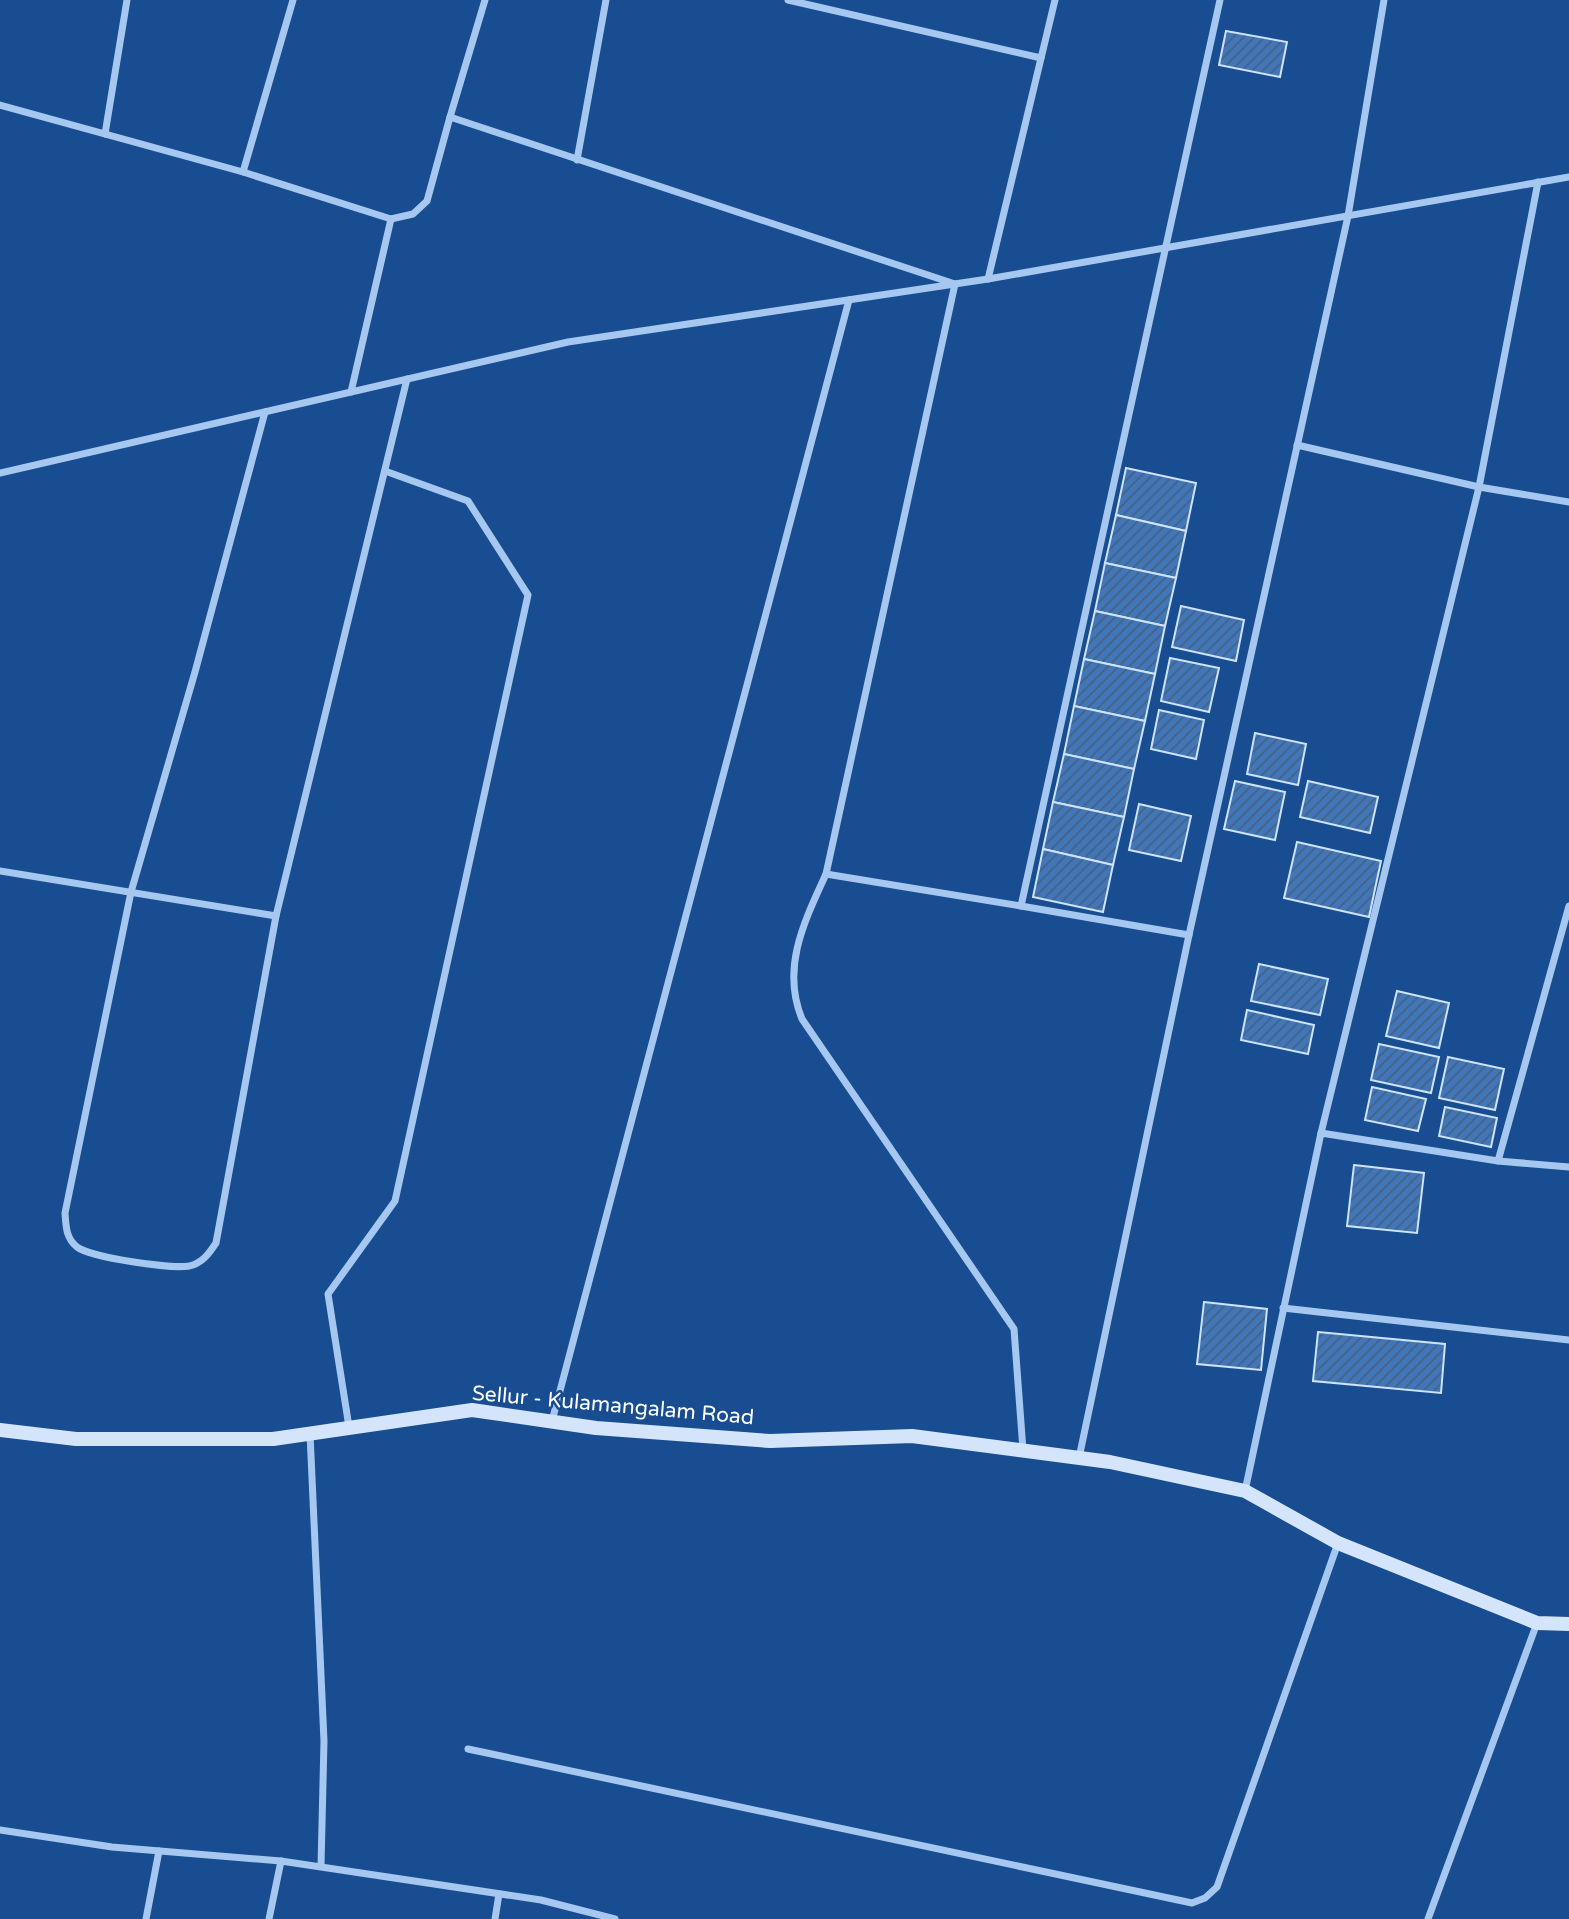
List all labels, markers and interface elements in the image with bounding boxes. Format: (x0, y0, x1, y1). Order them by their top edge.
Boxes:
street label: Sellur - Kulamangalam Road (471, 1381, 755, 1430)

